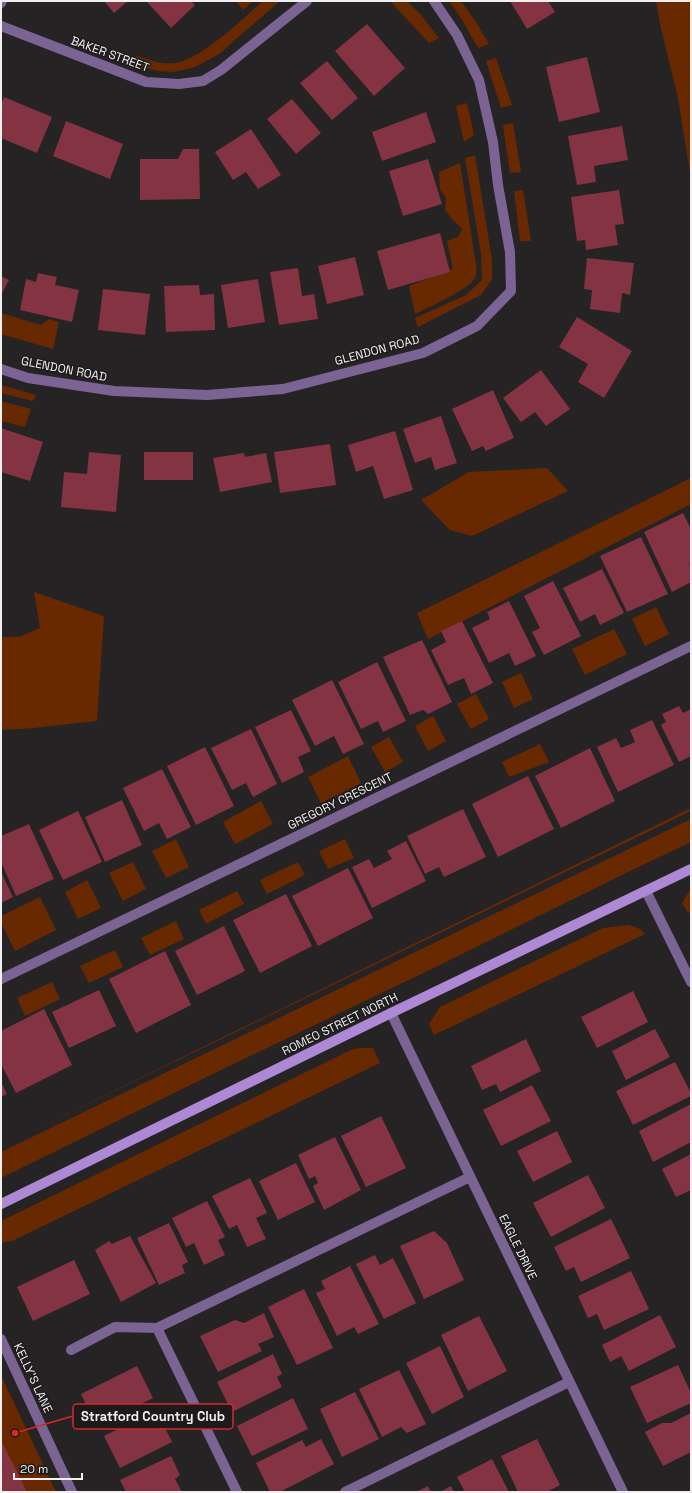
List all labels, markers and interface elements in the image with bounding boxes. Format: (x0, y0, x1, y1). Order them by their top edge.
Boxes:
street label: BAKER STREET (69, 32, 151, 76)
street label: GLENDON ROAD (333, 331, 421, 369)
street label: GLENDON ROAD (20, 353, 108, 385)
street label: GREGORY CRESCENT (285, 769, 395, 833)
street label: ROMEO STREET NORTH (279, 989, 401, 1059)
street label: EAGLE DRIVE (495, 1212, 541, 1283)
street label: KELLY'S LANE (10, 1340, 56, 1416)
callout: Stratford Country Club (73, 1404, 233, 1429)
text: Stratford Country Club (81, 1408, 225, 1425)
scale bar (14, 1455, 82, 1481)
text: 20 m (20, 1461, 48, 1477)

